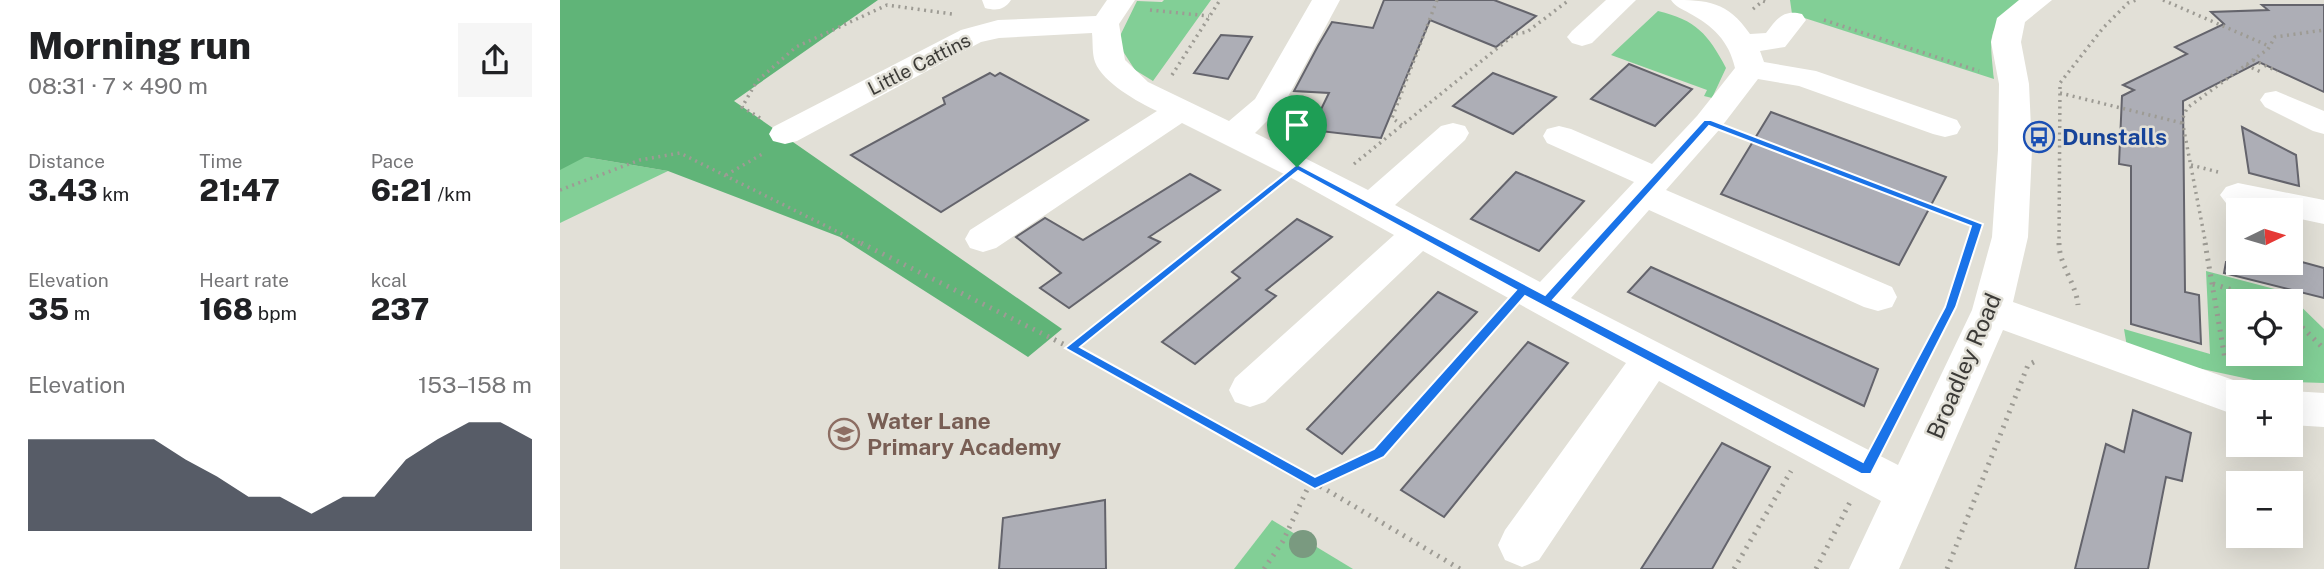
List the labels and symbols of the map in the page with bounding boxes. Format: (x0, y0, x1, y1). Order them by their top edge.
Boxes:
street label: Little Cattins (864, 29, 974, 99)
pin (1267, 95, 1327, 167)
bus stop icon: Dunstalls (2022, 120, 2056, 154)
place label: Dunstalls (2062, 123, 2167, 150)
north arrow (2226, 198, 2303, 275)
street label: Broadley Road (1921, 289, 2006, 443)
place label: Water Lane Primary Academy (867, 407, 1061, 460)
school or university icon: Water Lane Primary Academy (827, 417, 861, 451)

